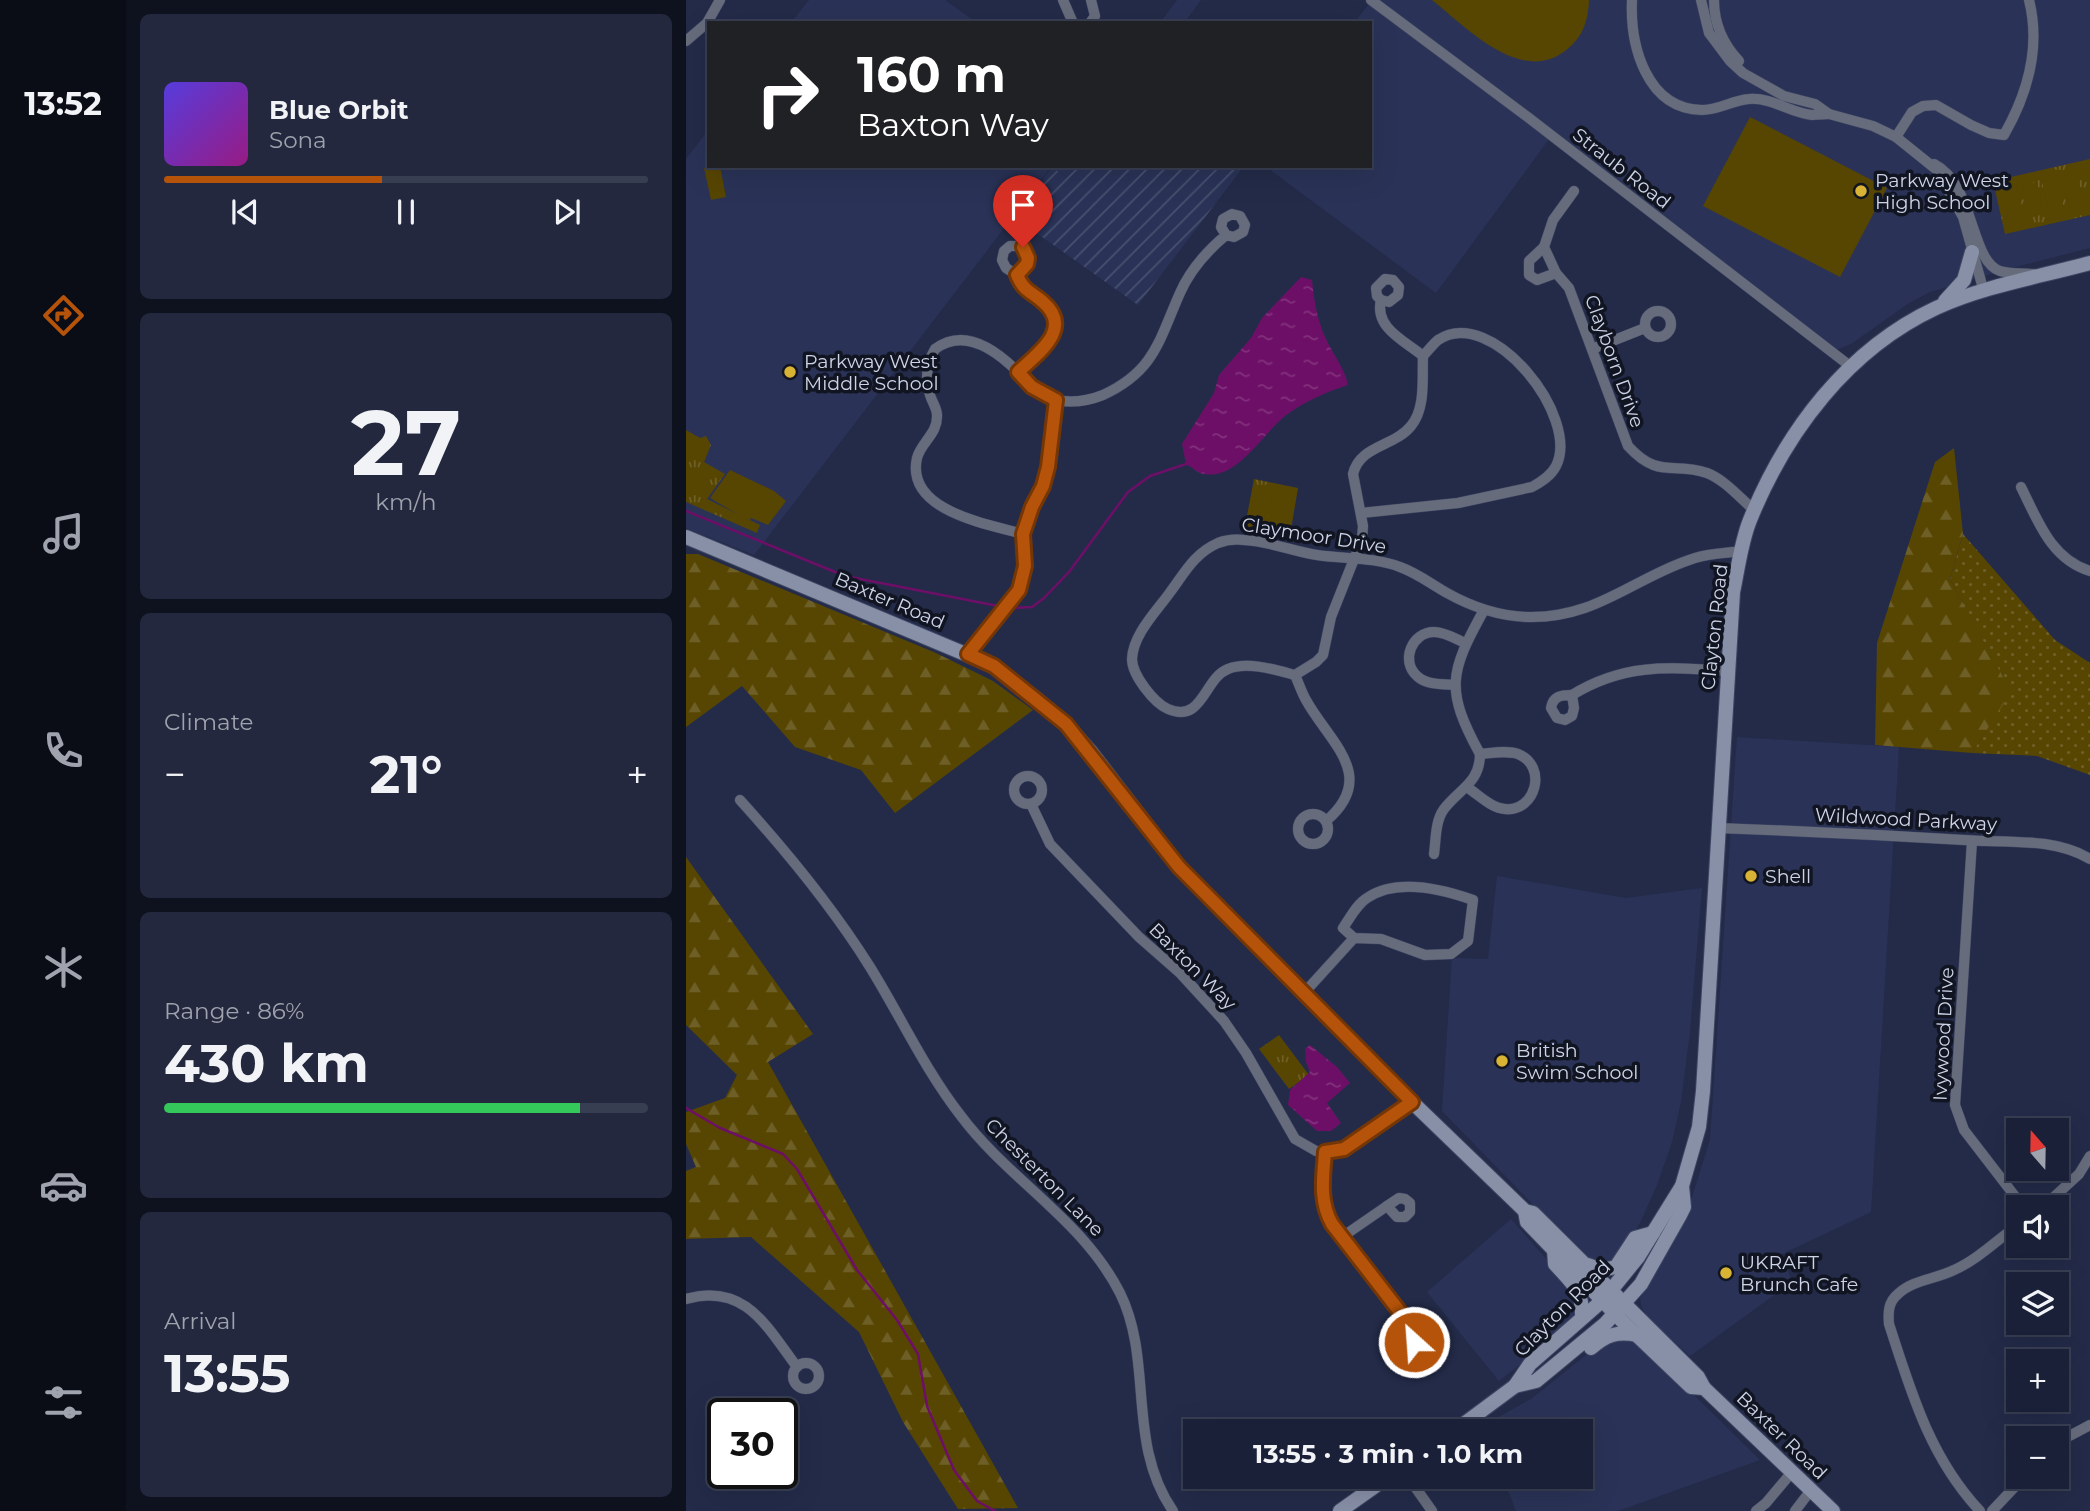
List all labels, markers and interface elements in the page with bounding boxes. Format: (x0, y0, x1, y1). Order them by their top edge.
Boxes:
text: 160 m (857, 45, 1006, 104)
icon: right (742, 49, 833, 140)
text: 13:52 (24, 84, 102, 123)
text: Blue Orbit (269, 94, 408, 126)
text: Baxton Way (857, 105, 1049, 144)
street label: Straub Road (1568, 123, 1675, 214)
text: Sona (269, 126, 327, 154)
place label: Parkway West High School (1875, 169, 2009, 214)
pin (993, 175, 1053, 247)
marker: Parkway West High School (1853, 183, 1869, 199)
icon: arrive (1004, 186, 1042, 224)
icon: previous (226, 193, 264, 231)
icon: pause (387, 193, 425, 231)
icon: next (548, 193, 586, 231)
icon: directions (39, 291, 88, 340)
street label: Clayborn Drive (1580, 292, 1649, 431)
place label: Parkway West Middle School (804, 350, 939, 395)
marker: Parkway West Middle School (782, 364, 798, 380)
text: 27 (351, 387, 461, 498)
text: km/h (375, 488, 437, 516)
icon: music (39, 509, 88, 558)
street label: Claymoor Drive (1240, 513, 1388, 558)
street label: Clayton Road (1696, 563, 1733, 691)
street label: Baxter Road (832, 567, 948, 634)
text: Climate (164, 708, 253, 736)
icon: phone (39, 726, 88, 775)
text: 21° (370, 743, 442, 806)
text: − (164, 751, 186, 798)
text: + (626, 751, 648, 798)
street label: Wildwood Parkway (1814, 803, 1998, 836)
place label: Shell (1765, 865, 1811, 888)
marker: Shell (1743, 868, 1759, 884)
street label: Baxton Way (1144, 918, 1242, 1015)
icon: climate (39, 943, 88, 992)
street label: Ivywood Drive (1929, 967, 1958, 1102)
text: Range · 86% (164, 997, 304, 1025)
text: 430 km (164, 1032, 369, 1095)
place label: British Swim School (1516, 1039, 1638, 1084)
marker: British Swim School (1494, 1053, 1510, 1069)
street label: Chesterton Lane (981, 1113, 1109, 1241)
north arrow (2006, 1118, 2068, 1181)
map controls (2006, 1118, 2069, 1489)
icon: car (39, 1161, 88, 1210)
button: sound (2006, 1195, 2069, 1258)
place label: UKRAFT Brunch Cafe (1740, 1251, 1858, 1296)
street label: Clayton Road (1509, 1255, 1615, 1361)
marker: UKRAFT Brunch Cafe (1718, 1265, 1734, 1281)
button: layers (2006, 1272, 2069, 1335)
position arrow (1377, 1305, 1451, 1379)
text: Arrival (164, 1307, 237, 1335)
text: 13:55 (164, 1342, 290, 1405)
button: + (2006, 1349, 2069, 1412)
icon: filters (39, 1378, 88, 1427)
street label: Baxter Road (1732, 1387, 1832, 1484)
speed limit sign: 30 (707, 1398, 798, 1489)
button: − (2006, 1426, 2069, 1489)
text: 13:55 · 3 min · 1.0 km (1253, 1438, 1523, 1470)

